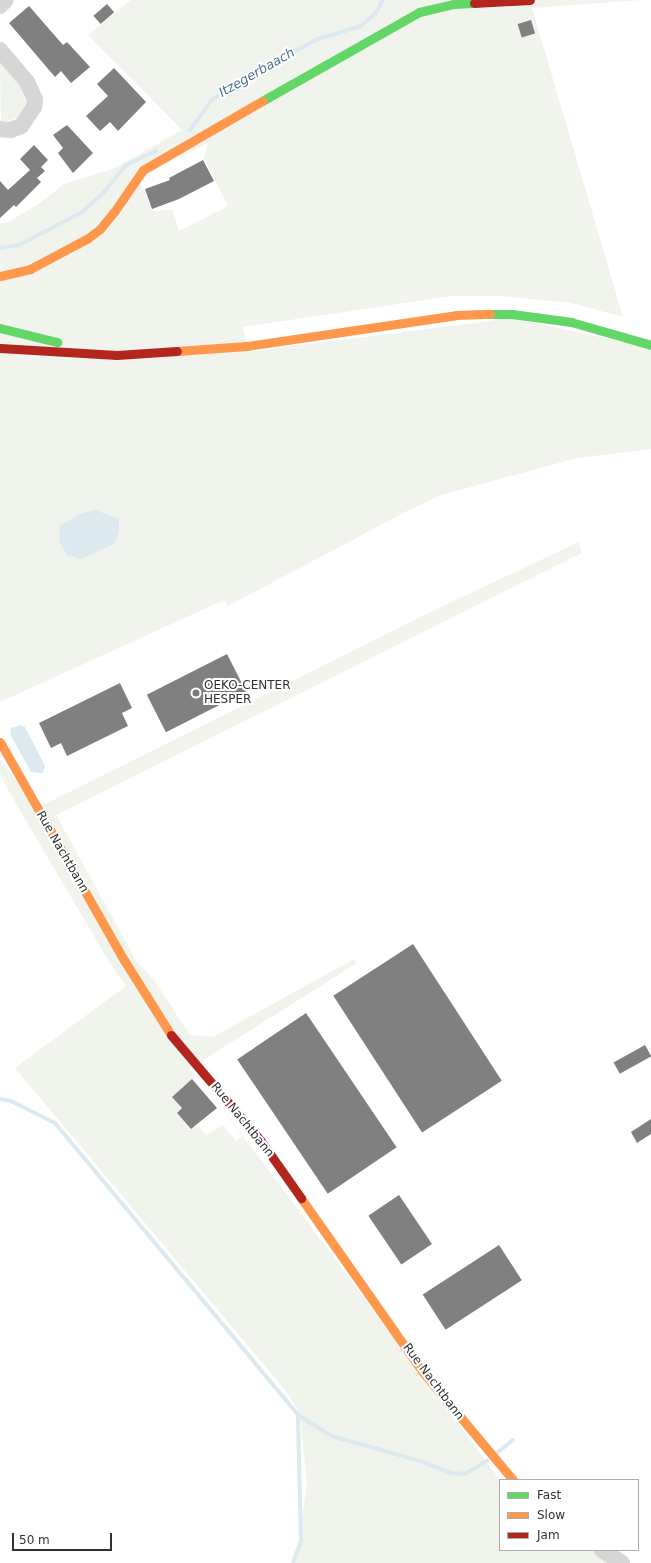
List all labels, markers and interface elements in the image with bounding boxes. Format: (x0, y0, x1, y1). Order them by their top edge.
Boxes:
water label: Itzegerbaach (216, 45, 298, 101)
place label: OEKO-CENTER HESPER (204, 679, 291, 707)
marker: OEKO-CENTER HESPER (191, 688, 201, 698)
street label: Rue Nachtbann (33, 809, 91, 895)
street label: Rue Nachtbann (207, 1080, 277, 1160)
street label: Rue Nachtbann (400, 1341, 466, 1423)
legend (499, 1479, 639, 1551)
text: Fast (537, 1488, 561, 1502)
text: Slow (537, 1508, 565, 1522)
scale bar (14, 1525, 114, 1551)
text: Jam (537, 1528, 560, 1542)
text: 50 m (19, 1533, 50, 1547)

